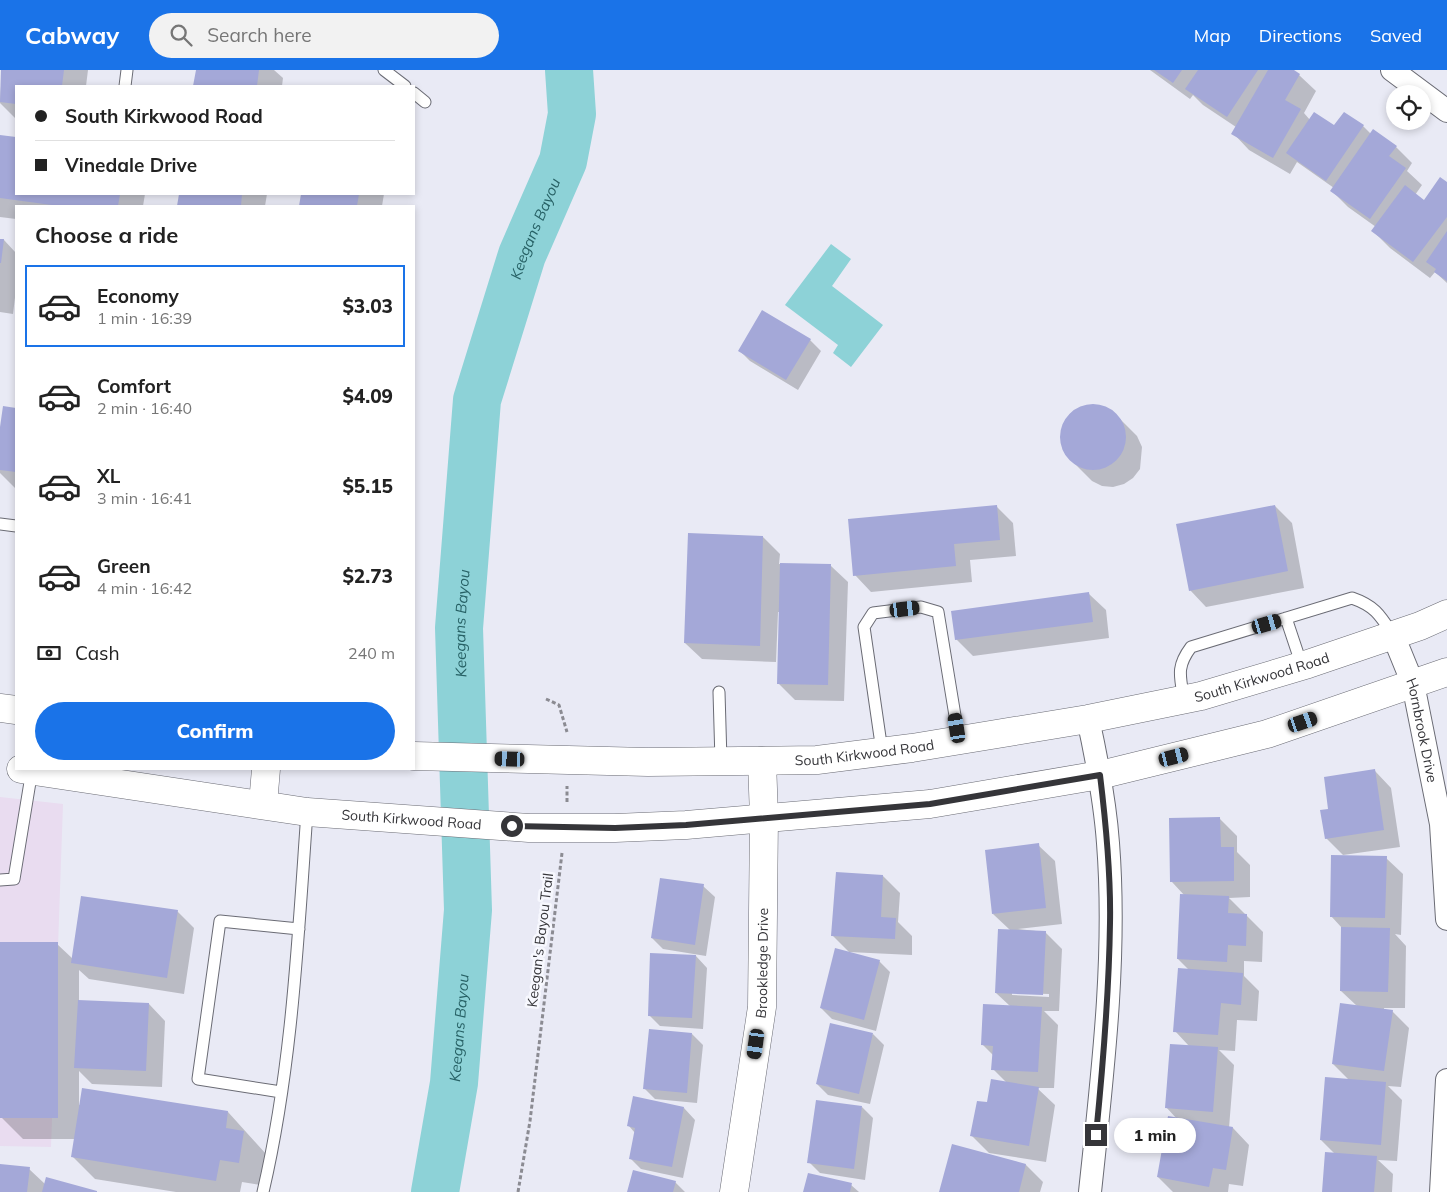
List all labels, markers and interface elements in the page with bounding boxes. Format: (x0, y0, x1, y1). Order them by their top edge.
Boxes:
search box (149, 13, 499, 58)
text: Cabway (25, 20, 119, 50)
icon: search (167, 21, 195, 49)
text: Search here (207, 23, 312, 47)
text: Map (1194, 24, 1231, 47)
text: Directions (1259, 24, 1342, 47)
text: Saved (1370, 24, 1422, 47)
map controls (1386, 85, 1431, 130)
button: locate (1386, 85, 1431, 130)
text: South Kirkwood Road (65, 104, 263, 128)
text: Vinedale Drive (65, 153, 197, 177)
water label: Keegans Bayou (506, 175, 564, 282)
text: Choose a ride (35, 221, 178, 249)
icon: car (37, 284, 82, 329)
text: Economy (97, 284, 179, 308)
text: $3.03 (342, 294, 393, 318)
text: 1 min · 16:39 (97, 308, 192, 328)
icon: car (37, 374, 82, 419)
text: Comfort (97, 374, 171, 398)
text: $4.09 (342, 384, 393, 408)
text: 2 min · 16:40 (97, 398, 192, 418)
icon: car (37, 464, 82, 509)
text: XL (97, 464, 120, 488)
text: $5.15 (342, 474, 393, 498)
text: 3 min · 16:41 (97, 488, 192, 508)
icon: car (37, 554, 82, 599)
text: Green (97, 554, 151, 578)
text: $2.73 (342, 564, 393, 588)
water label: Keegans Bayou (449, 568, 473, 678)
text: 4 min · 16:42 (97, 578, 192, 598)
car (889, 600, 920, 618)
car (1250, 613, 1283, 635)
icon: cash (35, 639, 63, 667)
text: Cash (75, 641, 120, 665)
text: 240 m (348, 643, 395, 663)
street label: South Kirkwood Road (1193, 648, 1332, 706)
street label: Hornbrook Drive (1402, 675, 1441, 784)
button: Confirm (35, 702, 395, 760)
car (1286, 710, 1319, 734)
car (947, 712, 966, 744)
street label: South Kirkwood Road (795, 735, 936, 769)
car (1157, 746, 1190, 768)
car (494, 751, 525, 767)
street label: South Kirkwood Road (341, 806, 482, 834)
route start (501, 815, 523, 837)
street label: Keegan's Bayou Trail (523, 872, 557, 1008)
street label: Brookledge Drive (751, 908, 772, 1020)
water label: Keegans Bayou (445, 973, 472, 1082)
car (746, 1028, 765, 1060)
callout: 1 min (1114, 1118, 1196, 1152)
route end (1085, 1124, 1107, 1146)
text: 1 min (1134, 1125, 1176, 1145)

